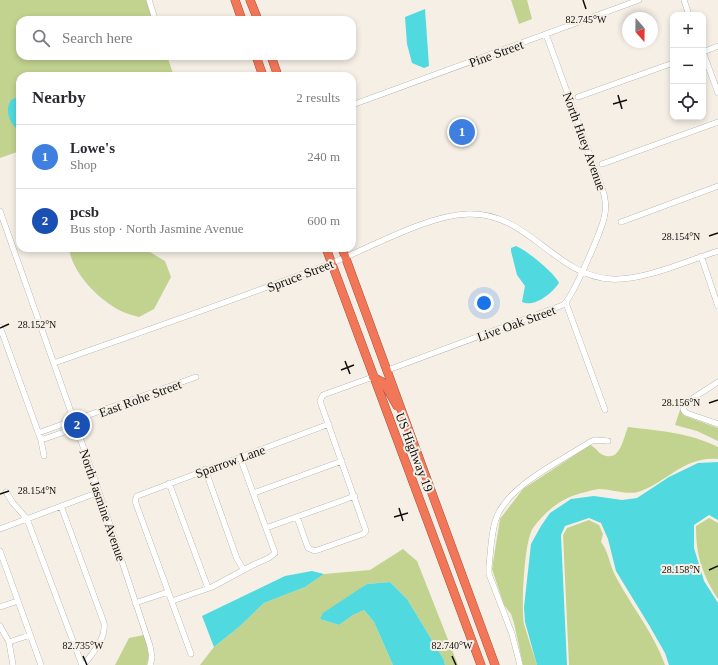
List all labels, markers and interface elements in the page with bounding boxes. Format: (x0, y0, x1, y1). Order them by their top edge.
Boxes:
north arrow (622, 12, 658, 48)
map controls (670, 12, 706, 120)
button: + (670, 12, 706, 48)
text: 82.745°W (566, 14, 607, 25)
search box (16, 16, 356, 60)
icon: search (30, 27, 52, 49)
text: Search here (62, 30, 132, 46)
street label: Pine Street (467, 37, 526, 70)
button: − (670, 48, 706, 84)
button: locate (670, 84, 706, 120)
text: Nearby (32, 88, 86, 107)
text: 2 results (296, 90, 340, 105)
street label: North Huey Avenue (560, 90, 609, 193)
pin: 1 (449, 117, 475, 147)
text: Lowe's (70, 140, 115, 156)
text: 1 (42, 149, 48, 164)
text: 240 m (307, 149, 340, 164)
text: Shop (70, 157, 97, 172)
text: pcsb (70, 204, 99, 220)
text: 2 (42, 213, 48, 228)
text: 600 m (307, 213, 340, 228)
text: Bus stop · North Jasmine Avenue (70, 221, 243, 236)
text: 28.154°N (662, 231, 700, 242)
street label: Spruce Street (265, 256, 336, 295)
your location (474, 293, 494, 313)
street label: Live Oak Street (475, 302, 558, 345)
text: 28.152°N (18, 319, 56, 330)
street label: East Rohe Street (97, 376, 184, 420)
text: 28.156°N (662, 397, 700, 408)
pin: 2 (64, 410, 90, 440)
street label: US Highway 19 (393, 410, 437, 494)
street label: Sparrow Lane (193, 442, 267, 481)
street label: North Jasmine Avenue (76, 447, 129, 563)
text: 28.154°N (18, 485, 56, 496)
text: 28.158°N (662, 564, 700, 575)
text: 82.735°W (63, 640, 104, 651)
text: 82.740°W (432, 640, 473, 651)

